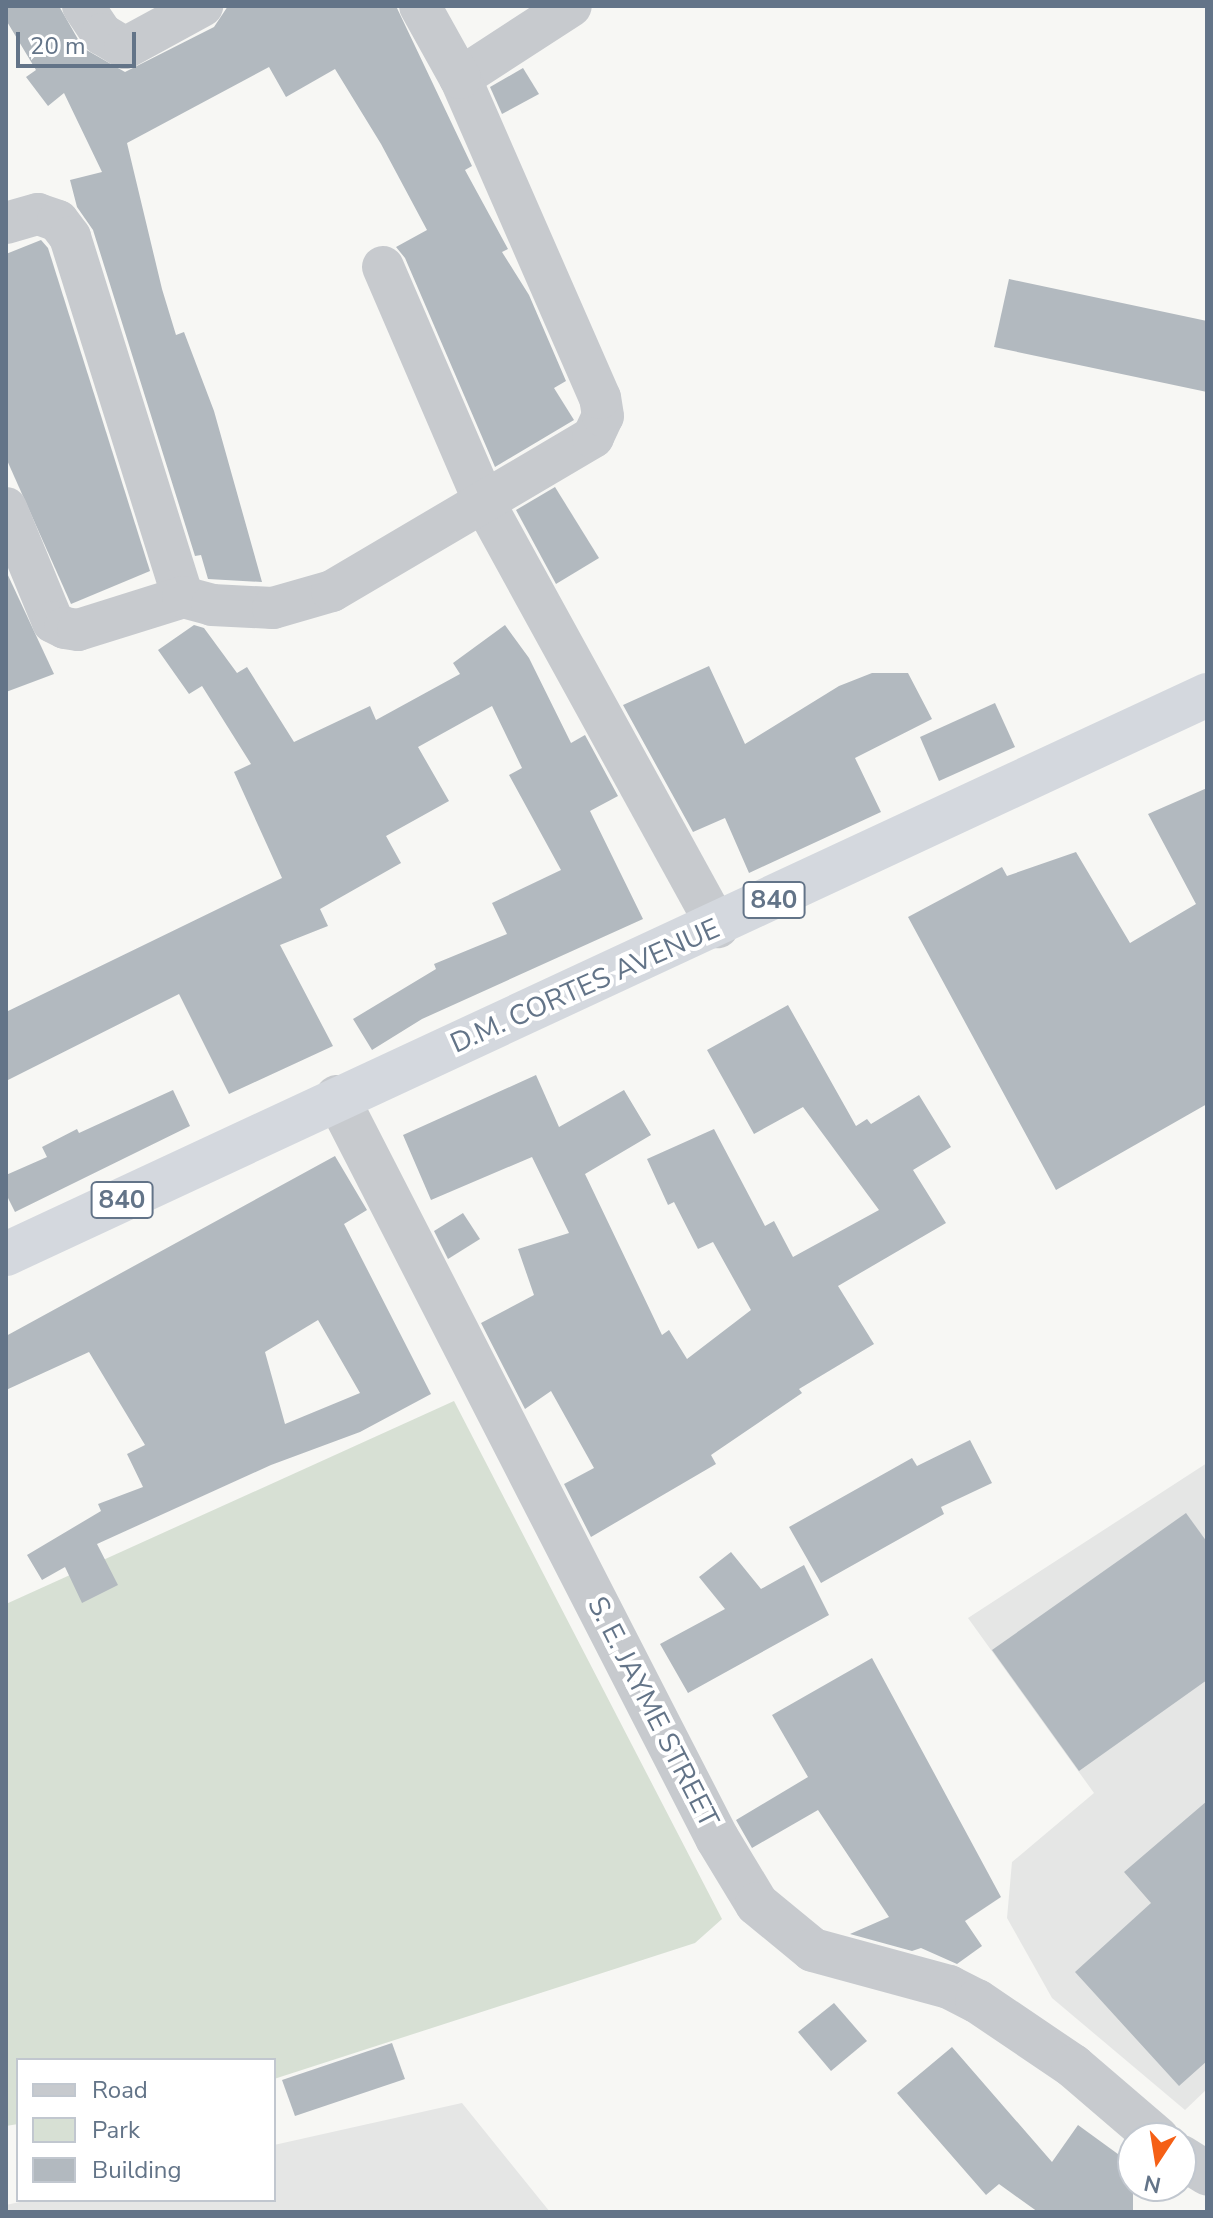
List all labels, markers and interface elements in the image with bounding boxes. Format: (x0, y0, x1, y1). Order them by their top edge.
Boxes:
scale bar (20, 16, 140, 66)
text: 20 m (30, 30, 86, 62)
road number: 840 (742, 878, 806, 922)
street label: D.M. CORTES AVENUE (445, 912, 725, 1060)
road number: 840 (90, 1178, 154, 1222)
street label: S. E. JAYME STREET (580, 1591, 726, 1833)
legend (16, 2058, 276, 2202)
text: Road (92, 2074, 148, 2106)
text: Park (92, 2114, 140, 2146)
north arrow (1117, 2122, 1197, 2202)
text: Building (92, 2154, 182, 2186)
text: N (1141, 2167, 1164, 2200)

